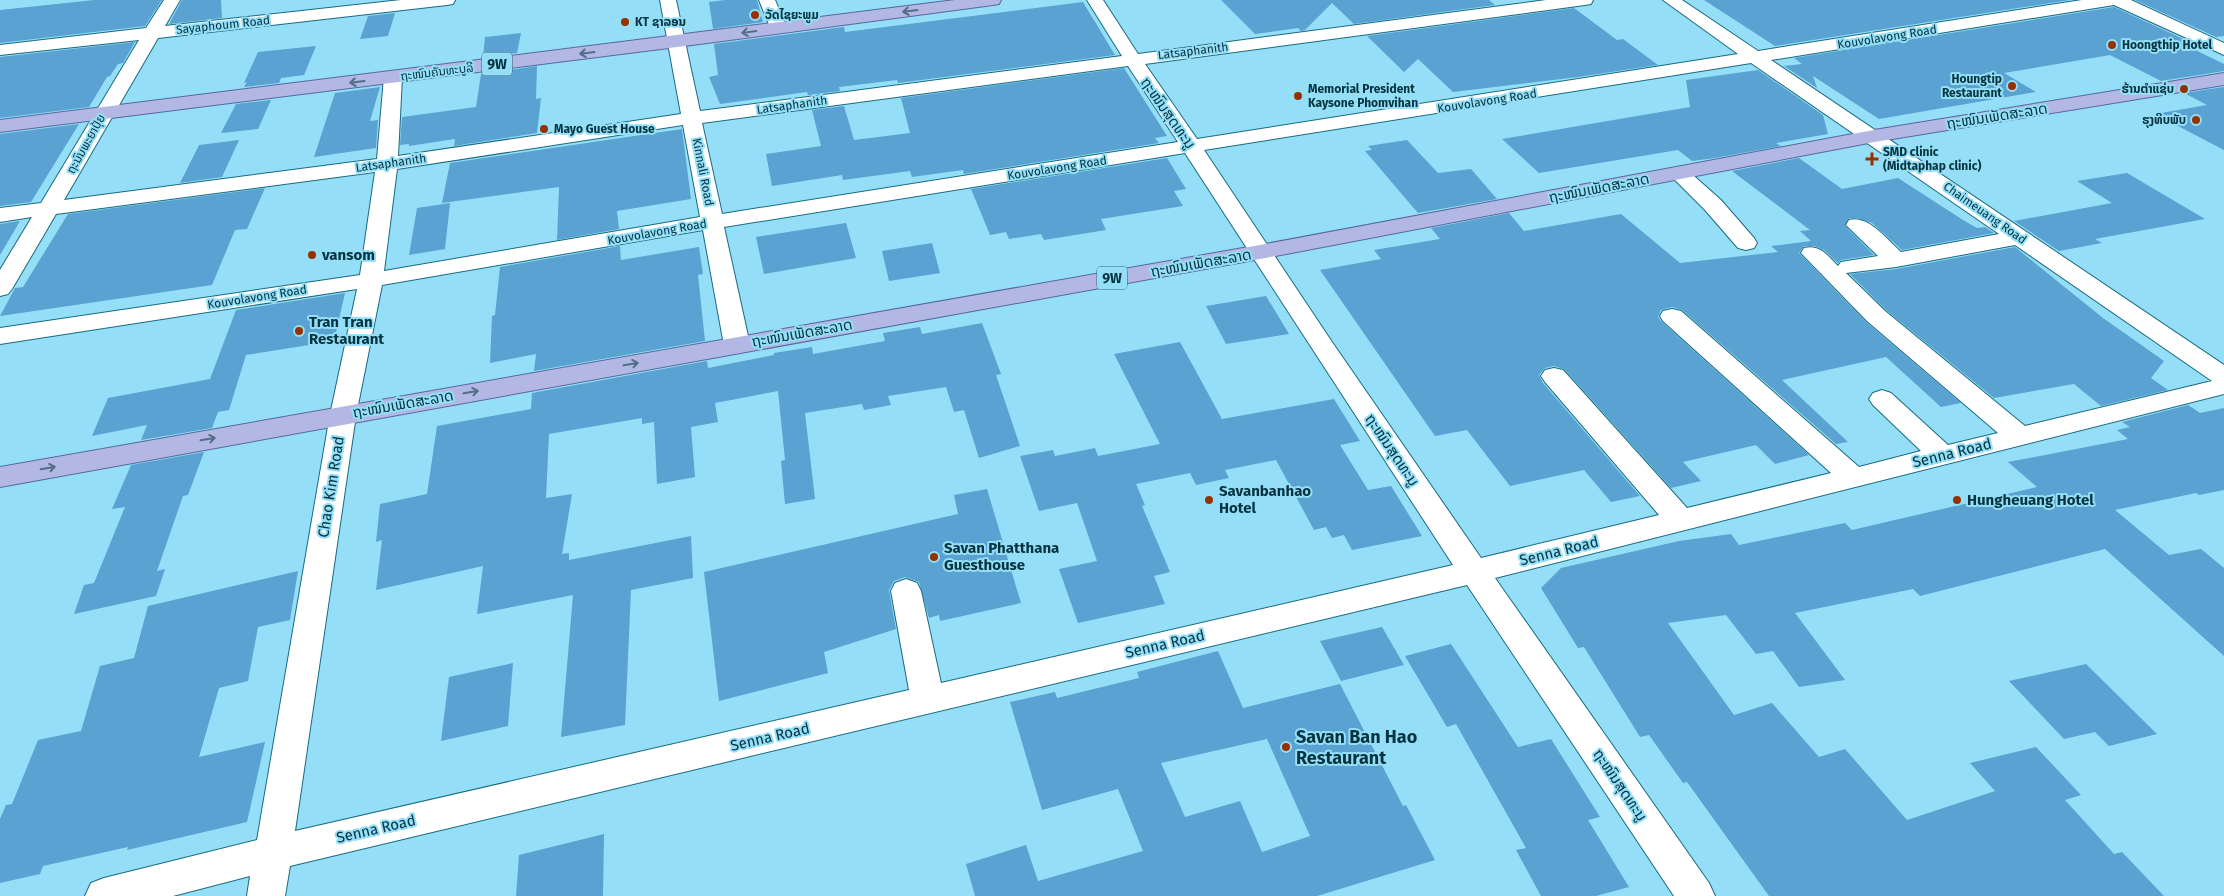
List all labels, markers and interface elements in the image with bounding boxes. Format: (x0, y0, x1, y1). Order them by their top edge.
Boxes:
one-way arrow (902, 6, 918, 16)
place label: ວັດໄຊຍະພູມ (765, 8, 819, 24)
marker: ວັດໄຊຍະພູມ (749, 9, 761, 21)
street label: Sayaphoum Road (175, 13, 271, 37)
place label: KT ຊາລອນ (635, 15, 686, 29)
marker: KT ຊາລອນ (619, 16, 631, 28)
street label: Kouvolavong Road (1836, 22, 1938, 52)
one-way arrow (741, 27, 757, 37)
place label: Hoongthip Hotel (2122, 38, 2213, 52)
marker: Hoongthip Hotel (2106, 39, 2118, 51)
street label: Latsaphanith (1157, 40, 1229, 62)
one-way arrow (580, 48, 596, 58)
road number: 9W (482, 52, 512, 76)
street label: ຖະໜົນຄັນທະບູລີ (400, 61, 475, 84)
place label: Houngtip Restaurant (1942, 72, 2002, 100)
street label: ຖະໜົນສຸດທະນູ (1136, 74, 1199, 153)
one-way arrow (349, 77, 365, 87)
marker: Houngtip Restaurant (2006, 80, 2018, 92)
place label: Memorial President Kaysone Phomvihan (1308, 82, 1418, 110)
place label: ຮ້ານຕຳແຊ່ບ (2122, 82, 2174, 96)
marker: ຮ້ານຕຳແຊ່ບ (2178, 83, 2190, 95)
street label: Kouvolavong Road (1436, 86, 1538, 116)
marker: Memorial President Kaysone Phomvihan (1292, 90, 1304, 102)
street label: Latsaphanith (756, 93, 828, 117)
street label: ຖະໜົນເພັດສະລາດ (1945, 99, 2049, 133)
street label: ຖະນົນພະຍາປຸ້ຍ (64, 112, 109, 177)
place label: ຮຸງທິບພັບ (2142, 113, 2186, 128)
marker: ຮຸງທິບພັບ (2190, 114, 2202, 126)
place label: Mayo Guest House (554, 122, 655, 136)
marker: Mayo Guest House (538, 123, 550, 135)
street label: Kinnali Road (690, 137, 716, 207)
place label: SMD clinic (Midtaphap clinic) (1883, 145, 1981, 173)
street label: Latsaphanith (355, 151, 427, 175)
marker: SMD clinic (Midtaphap clinic) (1865, 152, 1879, 166)
street label: Kouvolavong Road (1006, 153, 1108, 183)
street label: ຖະໜົນເພັດສະລາດ (1547, 169, 1651, 207)
street label: Chaimeuang Road (1941, 179, 2029, 247)
street label: Kouvolavong Road (606, 216, 708, 248)
street label: ຖະໜົນເພັດສະລາດ (1149, 245, 1253, 281)
place label: vansom (321, 246, 375, 264)
marker: vansom (306, 249, 318, 261)
road number: 9W (1097, 266, 1127, 290)
street label: Kouvolavong Road (206, 282, 308, 312)
place label: Tran Tran Restaurant (309, 313, 384, 348)
street label: ຖະໜົນເພັດສະລາດ (750, 315, 854, 351)
marker: Tran Tran Restaurant (293, 325, 305, 337)
one-way arrow (623, 358, 639, 368)
street label: ຖະໜົນເພັດສະລາດ (351, 386, 455, 422)
one-way arrow (463, 387, 479, 397)
street label: ຖະໜົນສຸດທະນູ (1360, 410, 1423, 490)
one-way arrow (200, 434, 216, 444)
street label: Chao Kim Road (314, 435, 348, 539)
street label: Senna Road (1911, 435, 1993, 471)
one-way arrow (40, 462, 56, 472)
place label: Savanbanhao Hotel (1219, 482, 1311, 517)
place label: Hungheuang Hotel (1967, 491, 2094, 509)
marker: Savanbanhao Hotel (1203, 494, 1215, 506)
marker: Hungheuang Hotel (1951, 494, 1963, 506)
street label: Senna Road (1518, 533, 1600, 569)
place label: Savan Phatthana Guesthouse (944, 539, 1059, 574)
marker: Savan Phatthana Guesthouse (928, 551, 940, 563)
street label: Senna Road (1124, 626, 1206, 662)
street label: Senna Road (729, 719, 811, 755)
place label: Savan Ban Hao Restaurant (1296, 726, 1417, 769)
marker: Savan Ban Hao Restaurant (1280, 741, 1292, 753)
street label: ຖະໜົນສຸດທະນູ (1588, 745, 1651, 825)
street label: Senna Road (335, 811, 417, 847)

